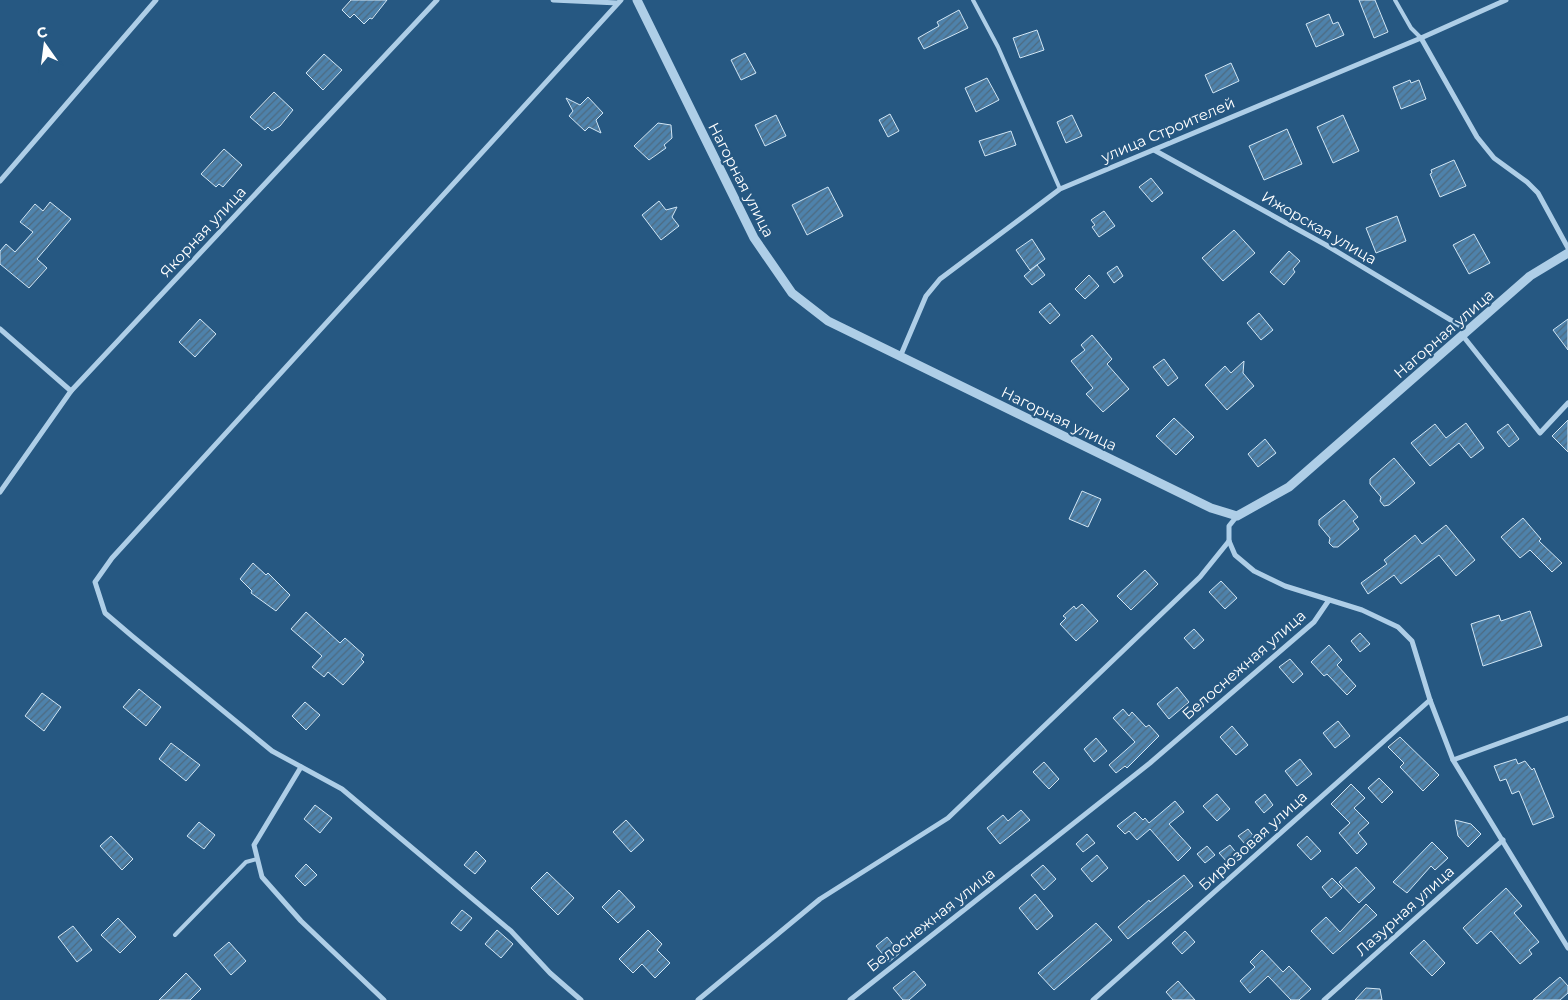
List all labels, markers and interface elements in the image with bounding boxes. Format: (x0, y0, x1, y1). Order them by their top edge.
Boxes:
north arrow (20, 20, 70, 70)
text: С (35, 22, 49, 42)
street label: улица Строителей (1097, 93, 1238, 167)
street label: Нагорная улица (704, 119, 779, 240)
street label: Якорная улица (155, 182, 250, 281)
street label: Ижорская улица (1258, 187, 1380, 268)
street label: Нагорная улица (1390, 285, 1498, 382)
street label: Нагорная улица (998, 382, 1120, 455)
street label: Белоснежная улица (1178, 606, 1309, 724)
street label: Бирюзовая улица (1194, 787, 1311, 894)
street label: Лазурная улица (1352, 861, 1458, 960)
street label: Белоснежная улица (863, 864, 999, 976)

